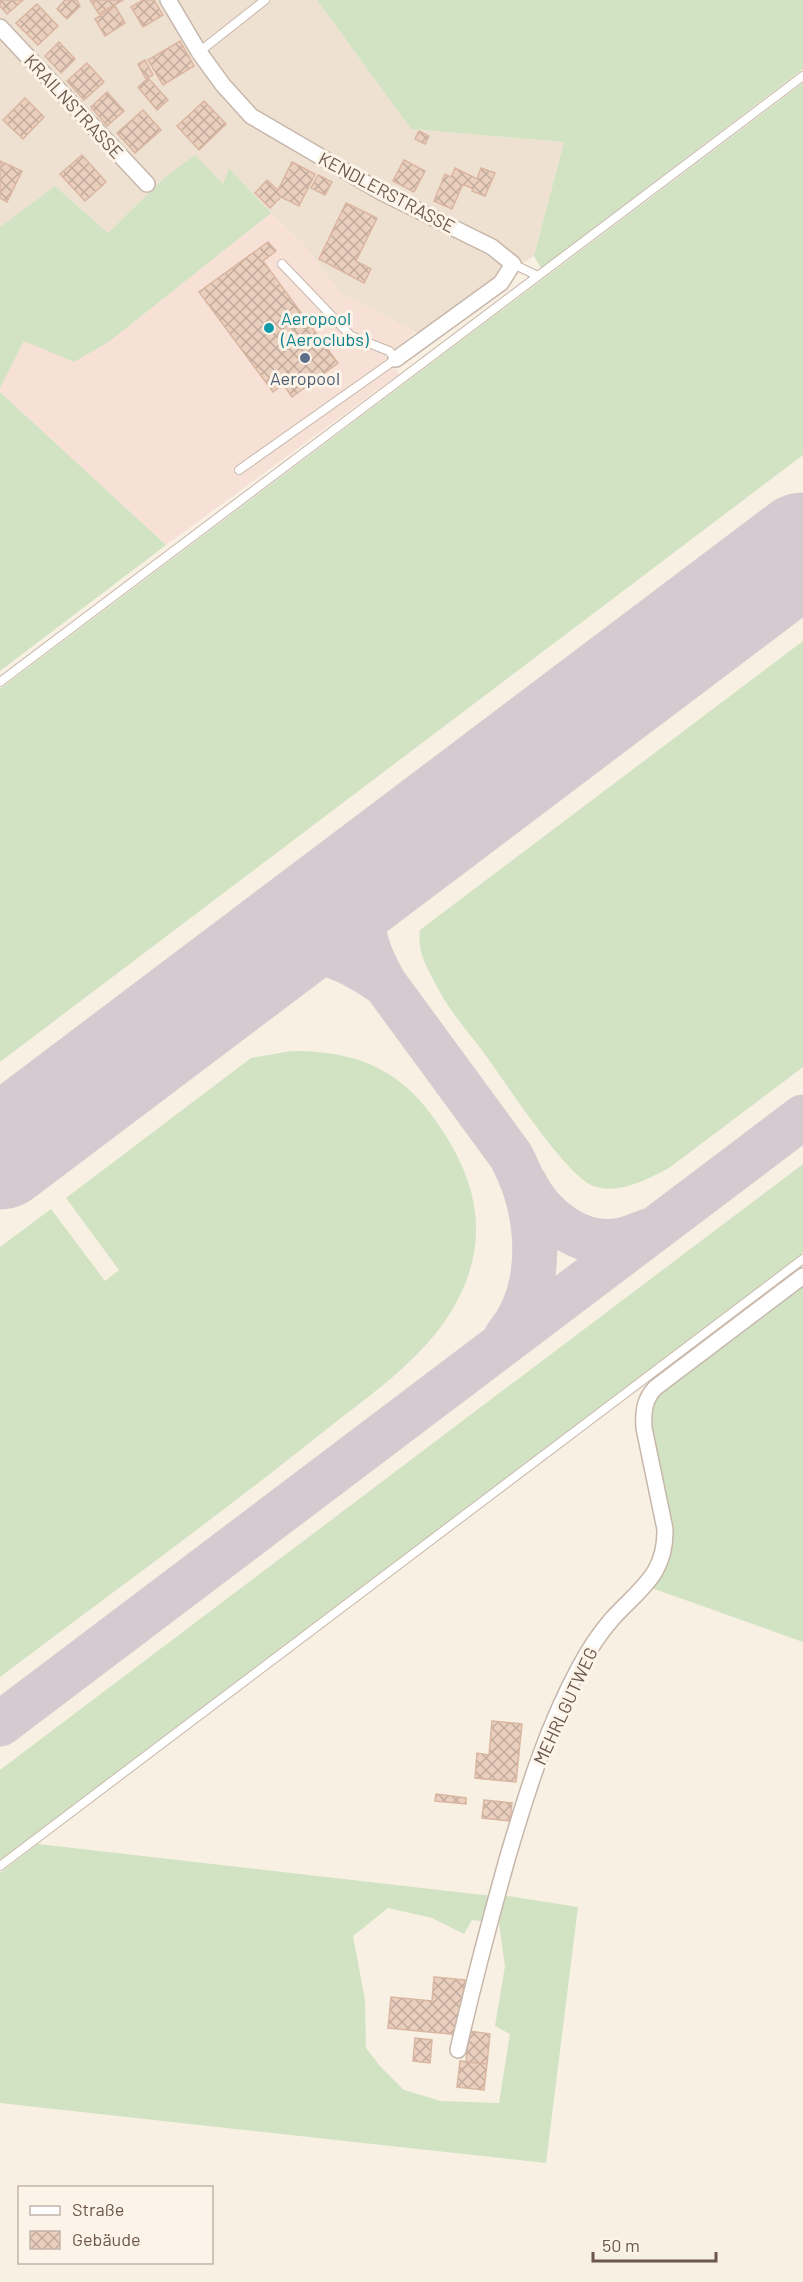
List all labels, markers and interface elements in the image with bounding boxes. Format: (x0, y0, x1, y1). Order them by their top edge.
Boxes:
street label: KRAILNSTRASSE (20, 49, 128, 163)
street label: KENDLERSTRASSE (315, 147, 459, 237)
place label: Aeropool (Aeroclubs) (280, 307, 369, 350)
marker: Aeropool (Aeroclubs) (262, 321, 276, 335)
marker: Aeropool (298, 351, 312, 365)
place label: Aeropool (270, 367, 340, 389)
street label: MEHRLGUTWEG (528, 1644, 602, 1768)
legend (18, 2186, 213, 2264)
text: Straße (72, 2198, 124, 2220)
scale bar (593, 2225, 716, 2263)
text: Gebäude (72, 2228, 141, 2250)
text: 50 m (602, 2234, 640, 2256)

